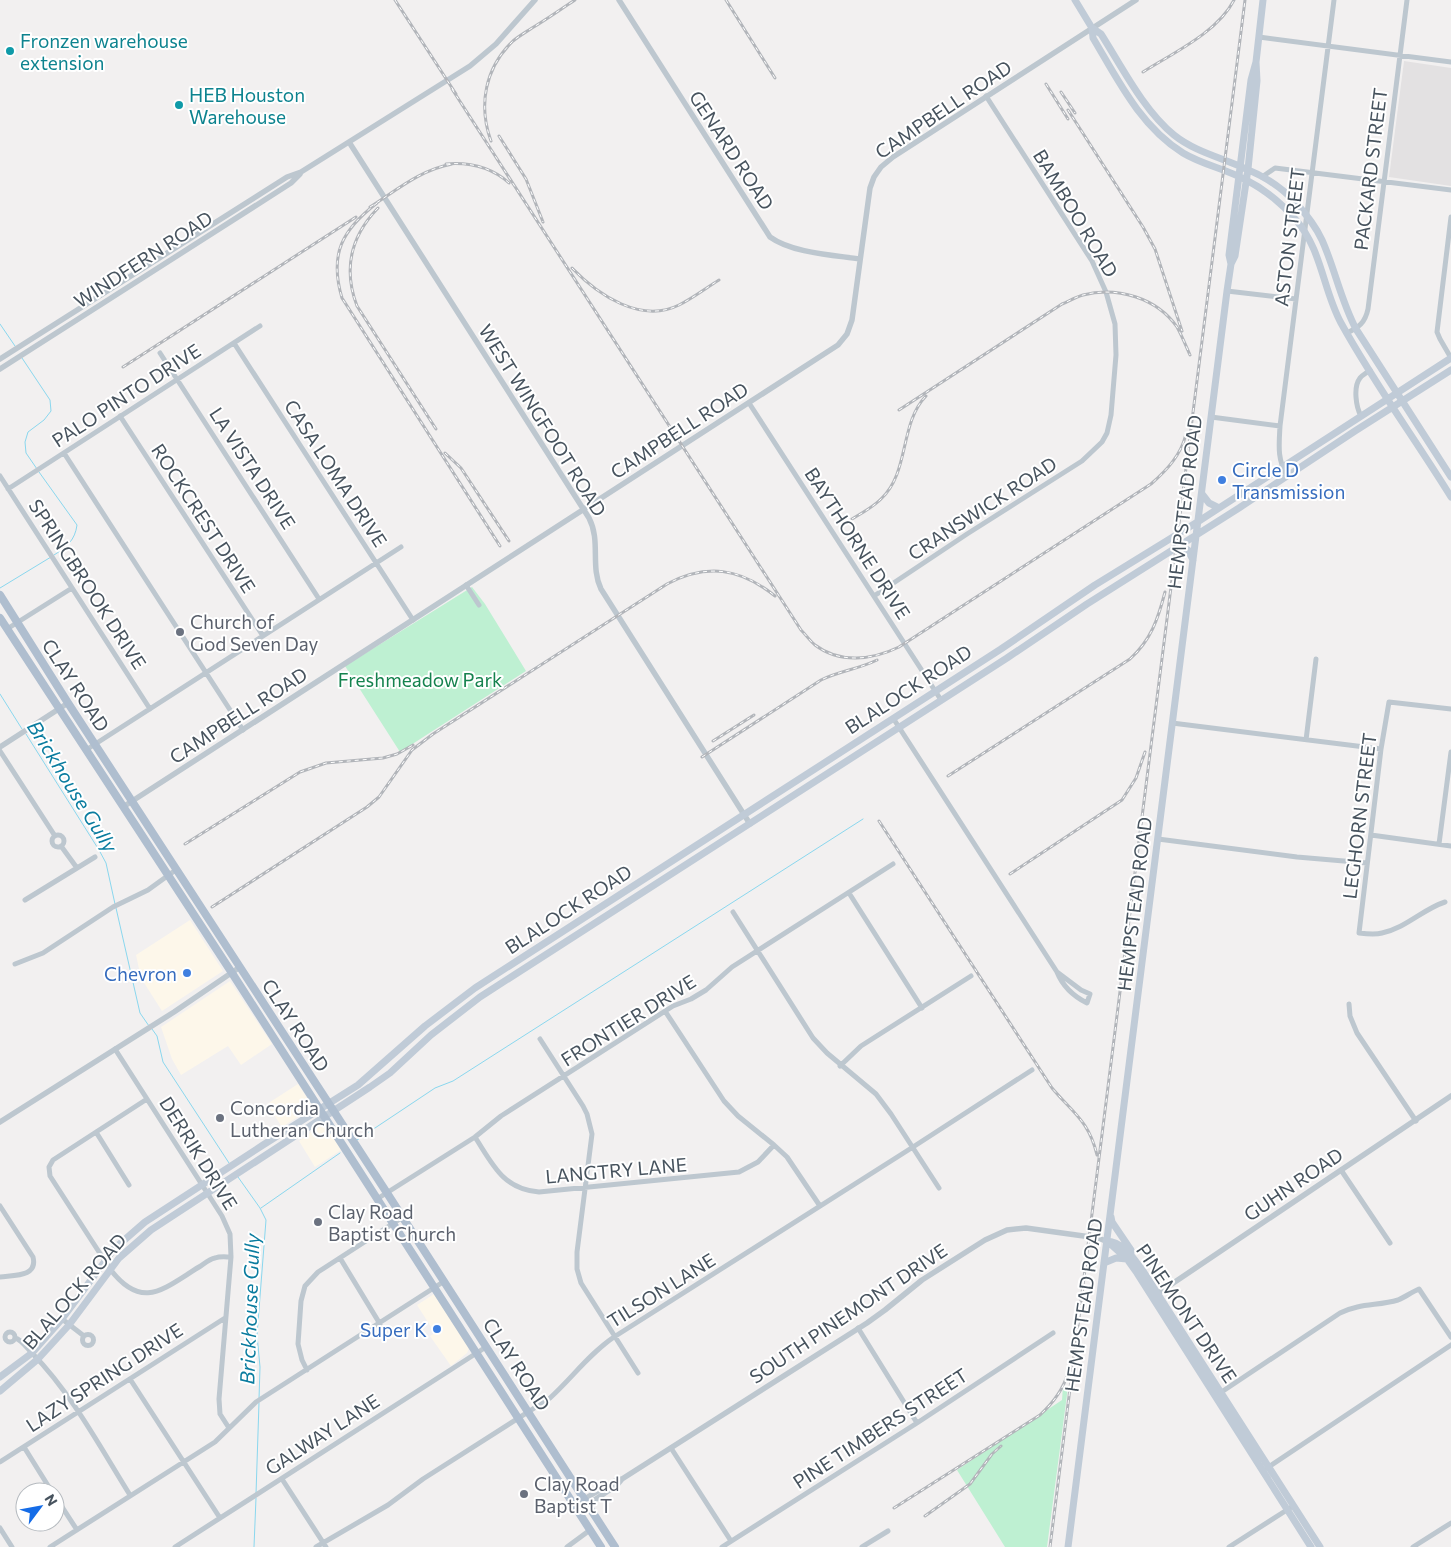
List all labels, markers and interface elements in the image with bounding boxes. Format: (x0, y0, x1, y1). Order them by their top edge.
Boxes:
place label: Fronzen warehouse extension (20, 29, 188, 74)
marker: Fronzen warehouse extension (4, 45, 16, 57)
street label: CAMPBELL ROAD (870, 55, 1016, 163)
place label: HEB Houston Warehouse (189, 83, 305, 128)
street label: GENARD ROAD (685, 86, 779, 214)
street label: PACKARD STREET (1349, 87, 1391, 251)
marker: HEB Houston Warehouse (173, 99, 185, 111)
street label: BAMBOO ROAD (1029, 145, 1123, 281)
street label: ASTON STREET (1269, 166, 1309, 308)
street label: WINDFERN ROAD (69, 206, 217, 312)
street label: WEST WINGFOOT ROAD (474, 320, 612, 520)
street label: PALO PINTO DRIVE (47, 338, 205, 452)
street label: CAMPBELL ROAD (606, 377, 752, 483)
street label: CASA LOMA DRIVE (280, 395, 392, 551)
street label: LA VISTA DRIVE (205, 403, 301, 533)
street label: HEMPSTEAD ROAD (1162, 414, 1206, 590)
street label: ROCKCREST DRIVE (147, 439, 261, 597)
street label: CRANSWICK ROAD (903, 451, 1061, 565)
place label: Circle D Transmission (1232, 458, 1345, 503)
street label: BAYTHORNE DRIVE (800, 463, 916, 623)
marker: Circle D Transmission (1216, 474, 1228, 486)
street label: SPRINGBROOK DRIVE (24, 495, 152, 673)
place label: Church of God Seven Day (190, 610, 318, 655)
marker: Church of God Seven Day (174, 626, 186, 638)
street label: CLAY ROAD (38, 634, 114, 736)
street label: BLALOCK ROAD (840, 640, 976, 738)
street label: CAMPBELL ROAD (165, 662, 311, 768)
park label: Freshmeadow Park (338, 668, 502, 691)
water label: Brickhouse Gully (23, 716, 124, 857)
street label: LEGHORN STREET (1337, 732, 1381, 900)
street label: HEMPSTEAD ROAD (1112, 816, 1156, 992)
street label: BLALOCK ROAD (500, 860, 636, 958)
place label: Chevron (104, 962, 177, 985)
marker: Chevron (181, 967, 193, 979)
street label: FRONTIER DRIVE (556, 969, 700, 1071)
street label: CLAY ROAD (258, 974, 334, 1076)
street label: DERRIK DRIVE (155, 1092, 243, 1214)
place label: Concordia Lutheran Church (230, 1096, 374, 1141)
marker: Concordia Lutheran Church (214, 1112, 226, 1124)
street label: GUHN ROAD (1239, 1142, 1347, 1226)
street label: LANGTRY LANE (544, 1152, 688, 1188)
place label: Clay Road Baptist Church (328, 1200, 456, 1245)
marker: Clay Road Baptist Church (312, 1216, 324, 1228)
street label: HEMPSTEAD ROAD (1059, 1217, 1107, 1393)
street label: BLALOCK ROAD (17, 1228, 131, 1354)
water label: Brickhouse Gully (234, 1232, 264, 1385)
street label: SOUTH PINEMONT DRIVE (745, 1238, 951, 1388)
street label: PINEMONT DRIVE (1132, 1239, 1242, 1387)
street label: TILSON LANE (603, 1248, 719, 1332)
street label: CLAY ROAD (479, 1313, 555, 1415)
street label: LAZY SPRING DRIVE (21, 1318, 187, 1436)
place label: Super K (360, 1318, 427, 1341)
marker: Super K (431, 1323, 443, 1335)
street label: PINE TIMBERS STREET (788, 1363, 972, 1493)
street label: GALWAY LANE (261, 1389, 383, 1479)
place label: Clay Road Baptist T (534, 1472, 619, 1517)
north arrow (15, 1482, 65, 1532)
marker: Clay Road Baptist T (518, 1488, 530, 1500)
text: N (41, 1491, 61, 1509)

